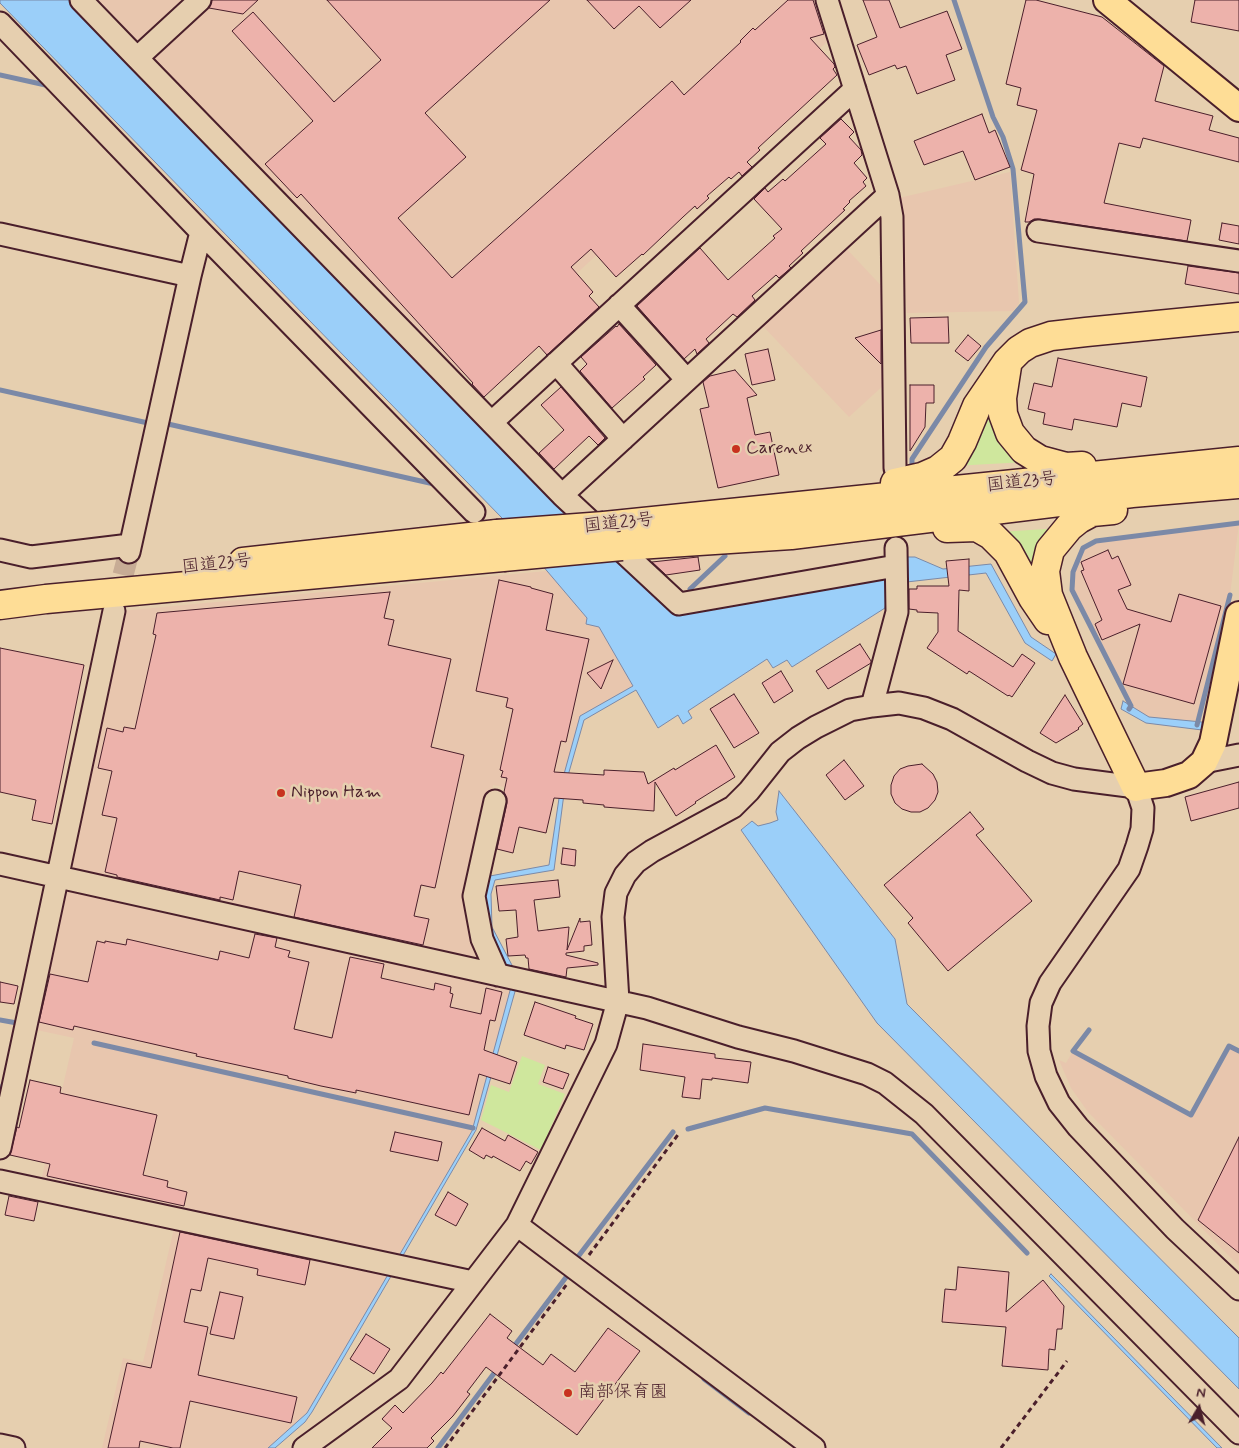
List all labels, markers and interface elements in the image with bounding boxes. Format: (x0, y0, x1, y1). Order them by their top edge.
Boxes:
place label: Carenex (746, 438, 812, 460)
marker: Carenex (730, 443, 742, 455)
street label: 国道23号 (986, 469, 1058, 497)
street label: 国道23号 (583, 510, 655, 538)
street label: 国道23号 (181, 551, 253, 579)
place label: Nippon Ham (291, 782, 381, 804)
marker: Nippon Ham (275, 787, 287, 799)
place label: 南部保育園 (578, 1382, 668, 1404)
north arrow (1174, 1383, 1224, 1433)
text: N (1195, 1384, 1207, 1403)
marker: 南部保育園 (562, 1387, 574, 1399)

